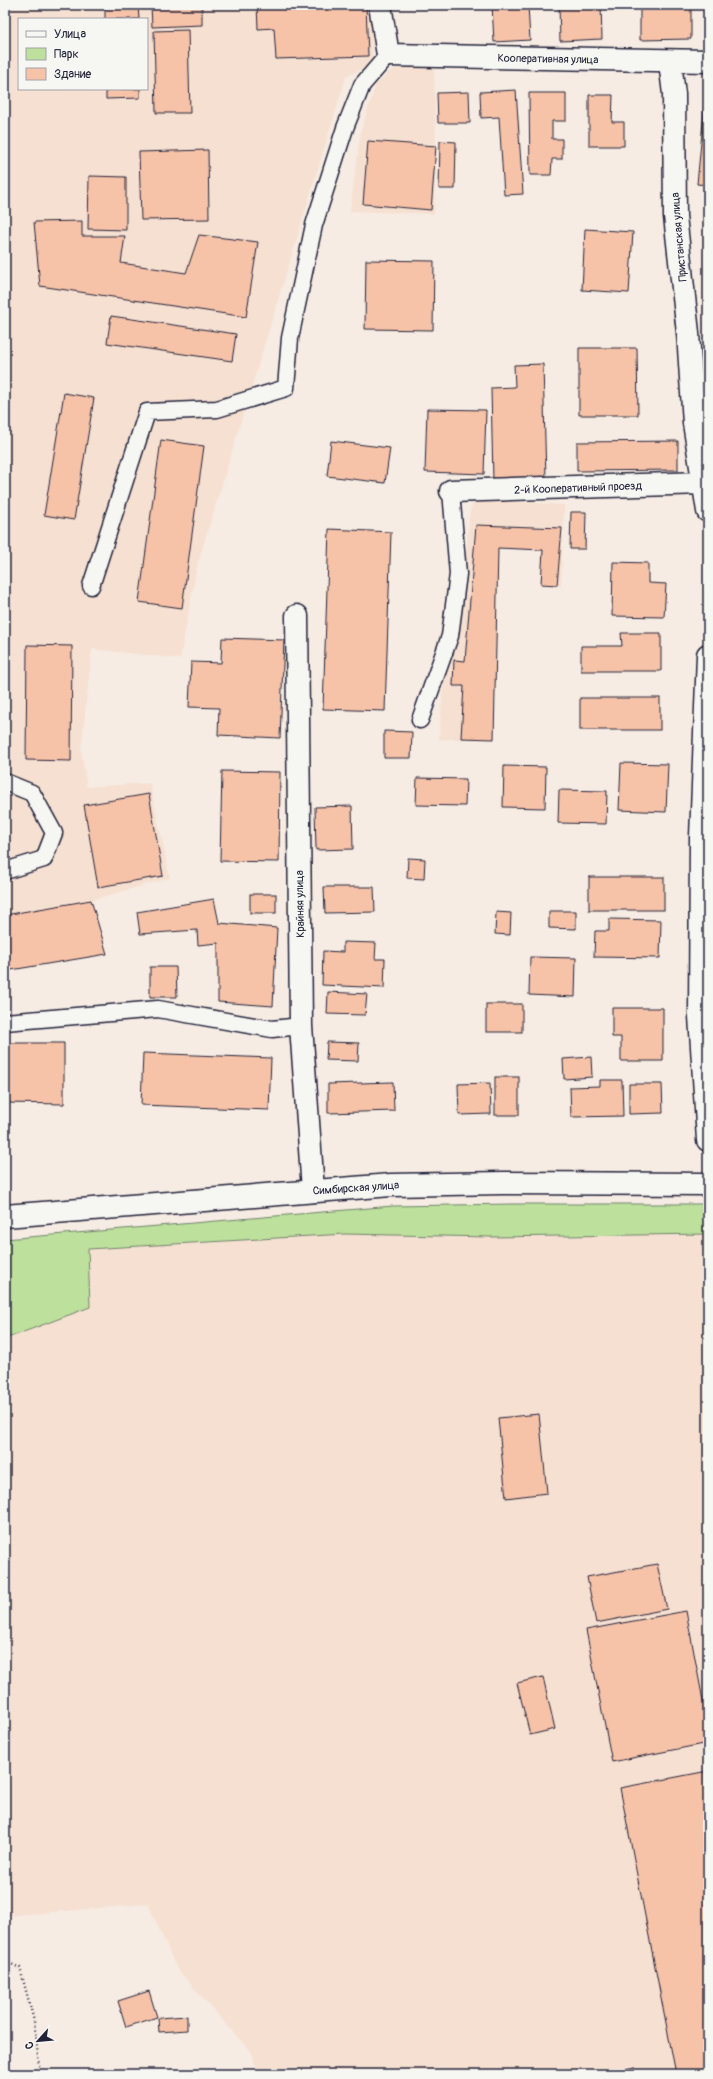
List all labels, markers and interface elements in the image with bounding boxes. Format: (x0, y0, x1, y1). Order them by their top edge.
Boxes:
legend (18, 18, 148, 90)
text: Улица (54, 27, 86, 42)
text: Парк (54, 47, 79, 62)
street label: Кооперативная улица (497, 52, 599, 66)
text: Здание (54, 67, 91, 82)
street label: Пристанская улица (669, 192, 689, 282)
street label: 2-й Кооперативный проезд (514, 479, 643, 497)
street label: Крайняя улица (293, 870, 307, 938)
street label: Симбирская улица (312, 1178, 400, 1198)
north arrow (18, 2021, 58, 2061)
text: С (22, 2039, 37, 2051)

